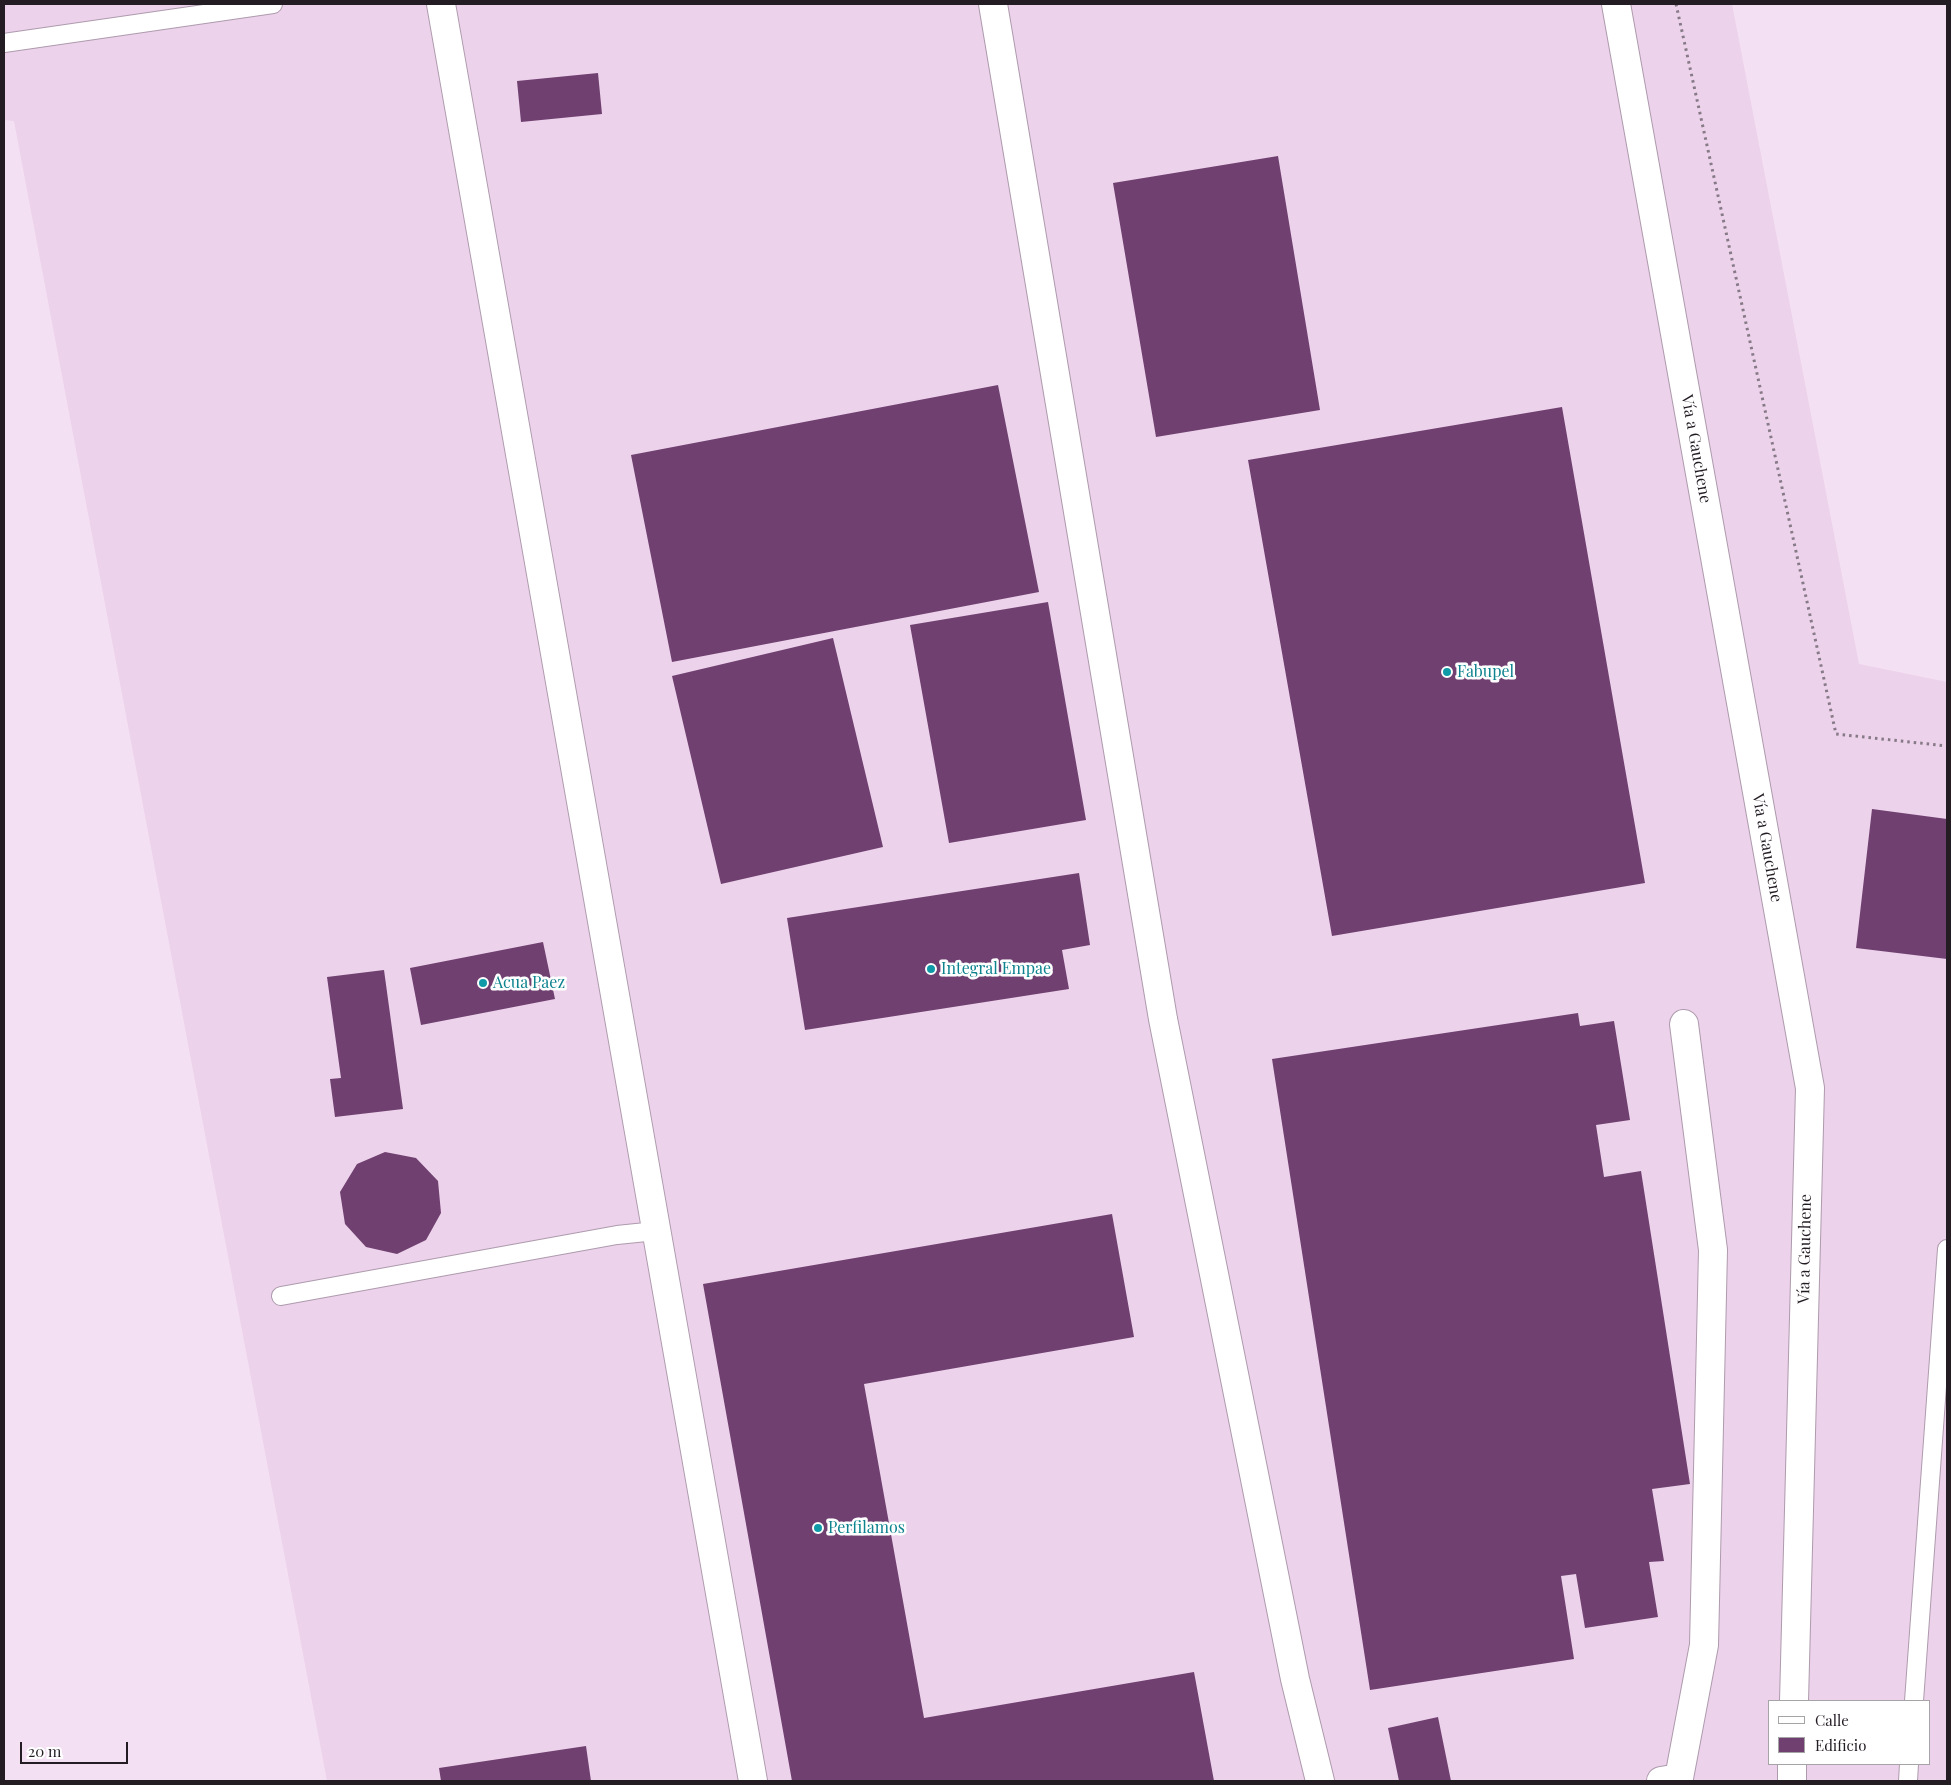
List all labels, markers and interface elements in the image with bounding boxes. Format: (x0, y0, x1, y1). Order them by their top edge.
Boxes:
street label: Vía a Gauchene (1677, 393, 1715, 505)
place label: Fabupel (1457, 662, 1514, 682)
marker: Fabupel (1441, 666, 1453, 678)
street label: Vía a Gauchene (1748, 792, 1786, 904)
place label: Integral Empae (941, 959, 1051, 979)
marker: Integral Empae (925, 963, 937, 975)
place label: Acua Paez (493, 973, 565, 993)
marker: Acua Paez (477, 977, 489, 989)
street label: Vía a Gauchene (1794, 1194, 1816, 1304)
place label: Perfilamos (828, 1518, 905, 1538)
marker: Perfilamos (812, 1522, 824, 1534)
legend (1768, 1700, 1931, 1765)
text: Calle (1815, 1710, 1849, 1730)
scale bar (22, 1732, 130, 1764)
text: Edificio (1815, 1735, 1866, 1755)
text: 20 m (28, 1741, 61, 1761)

